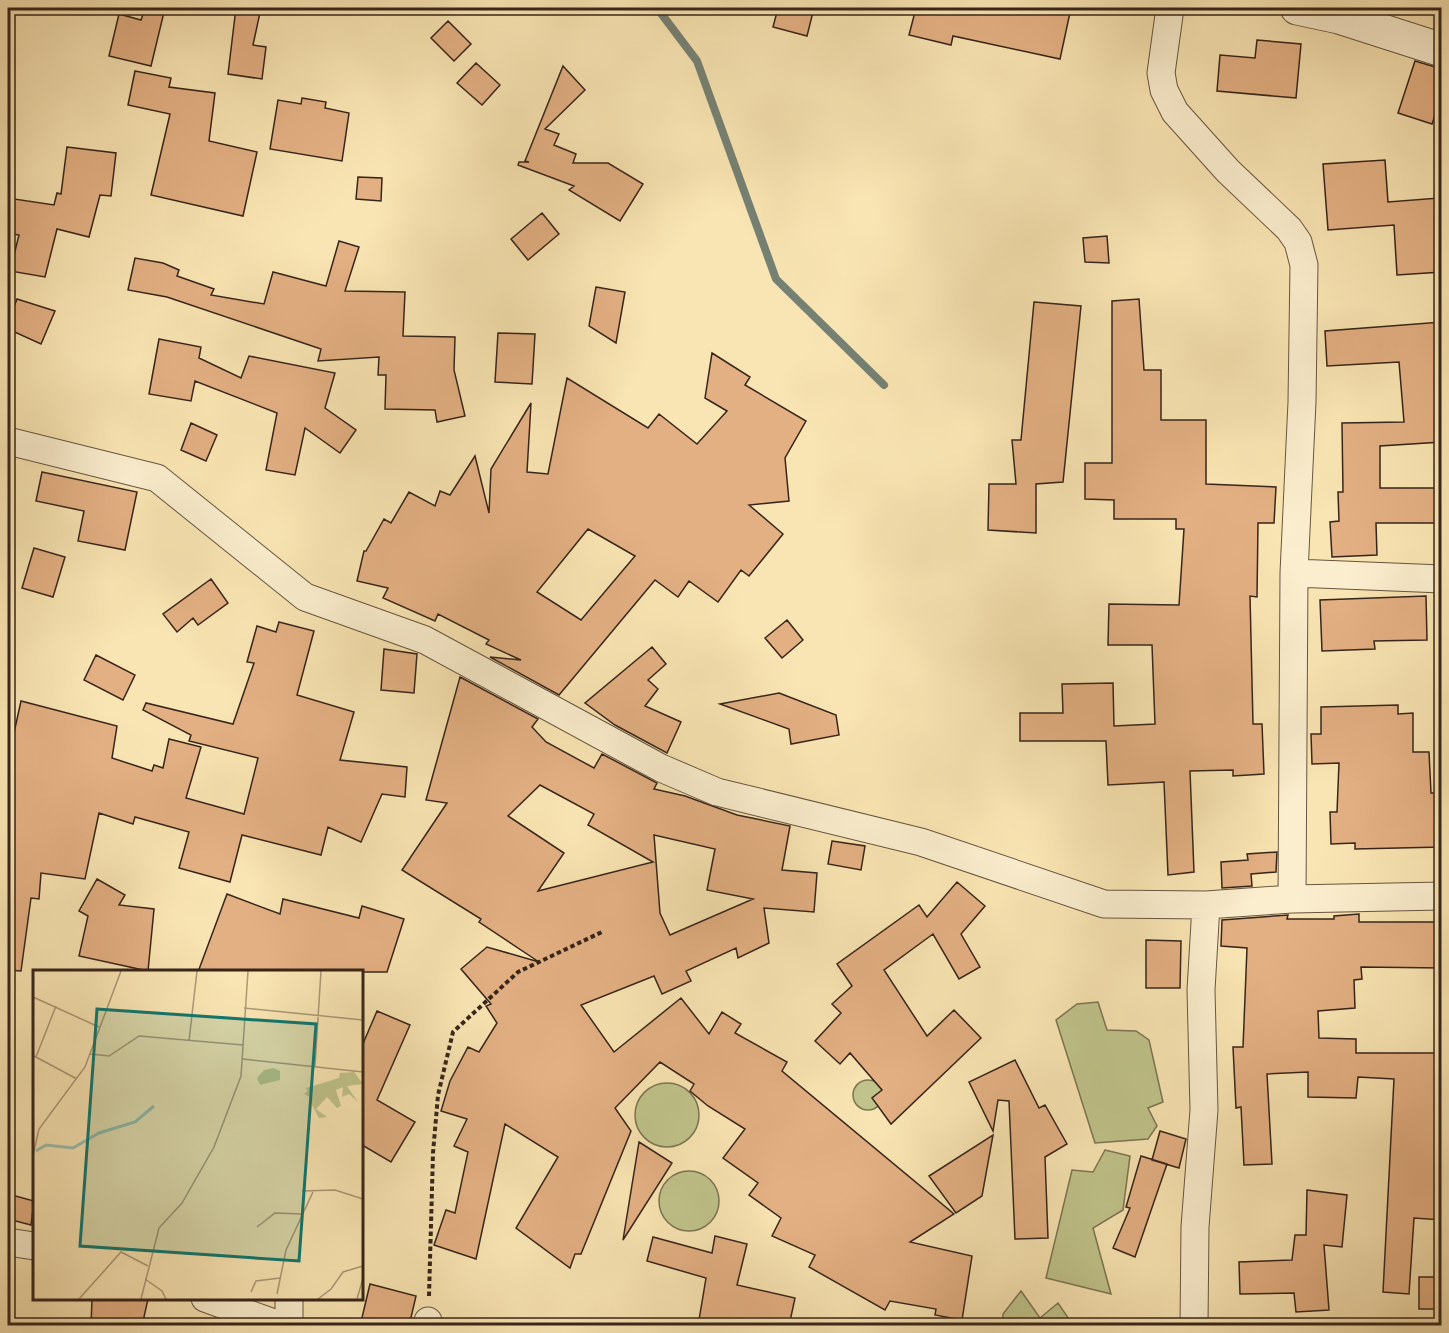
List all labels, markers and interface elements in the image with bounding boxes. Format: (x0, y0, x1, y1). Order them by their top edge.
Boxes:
inset map (33, 970, 363, 1300)

